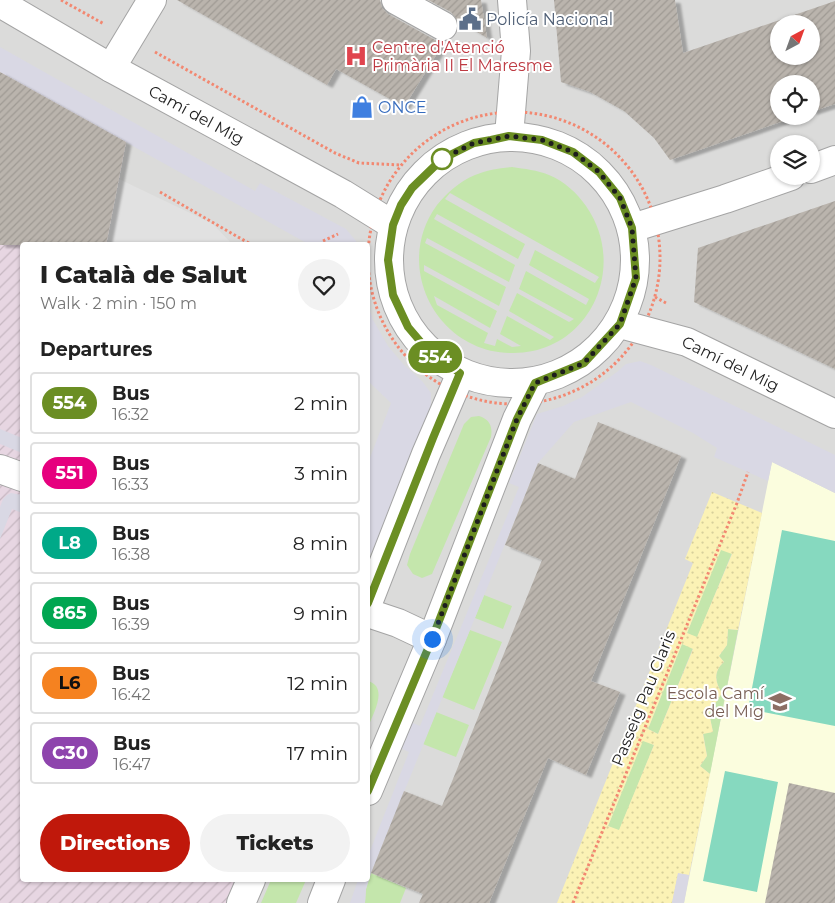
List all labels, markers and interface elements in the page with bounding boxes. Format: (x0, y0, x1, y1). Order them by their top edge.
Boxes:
public building icon: Policía Nacional (457, 6, 483, 32)
place label: Policía Nacional (486, 10, 613, 29)
north arrow (770, 15, 820, 65)
map controls (770, 15, 820, 185)
place label: Centre d'Atenció Primària II El Maresme (372, 38, 552, 75)
hospital icon: Centre d'Atenció Primària II El Maresme (343, 43, 369, 69)
button: locate (770, 75, 820, 125)
street label: Camí del Mig (145, 81, 247, 149)
shop icon: ONCE (349, 94, 375, 120)
place label: ONCE (378, 98, 426, 117)
button: layers (770, 135, 820, 185)
unlabelled marker (431, 148, 453, 170)
button: heart (298, 259, 350, 311)
text: I Català de Salut (40, 260, 247, 289)
text: Walk · 2 min · 150 m (40, 294, 197, 313)
street label: Camí del Mig (679, 332, 782, 395)
text: Departures (40, 338, 152, 361)
line badge: 554 (406, 341, 464, 373)
text: 554 (418, 346, 452, 368)
text: Bus (112, 382, 150, 405)
text: 554 (53, 392, 86, 414)
text: 2 min (294, 392, 348, 415)
text: 16:32 (112, 405, 149, 424)
text: Bus (112, 452, 150, 475)
text: 551 (55, 462, 84, 484)
text: 3 min (294, 462, 348, 485)
text: 16:33 (112, 475, 149, 494)
text: Bus (112, 522, 150, 545)
text: L8 (58, 532, 81, 554)
text: 8 min (293, 532, 348, 555)
text: 16:38 (112, 545, 150, 564)
text: Bus (112, 592, 150, 615)
text: 865 (52, 602, 87, 624)
text: 9 min (293, 602, 348, 625)
text: 16:39 (112, 615, 150, 634)
your location (420, 627, 445, 652)
street label: Passeig Pau Claris (608, 627, 679, 769)
text: Bus (112, 662, 150, 685)
text: L6 (58, 672, 81, 694)
text: 12 min (287, 672, 348, 695)
place label: Escola Camí del Mig (667, 684, 765, 721)
text: 16:42 (112, 685, 151, 704)
school or university icon: Escola Camí del Mig (767, 689, 793, 715)
text: Bus (113, 732, 151, 755)
text: C30 (52, 742, 88, 764)
text: 17 min (287, 742, 348, 765)
text: 16:47 (113, 755, 151, 774)
button: Directions (40, 814, 190, 872)
button: Tickets (200, 814, 350, 872)

